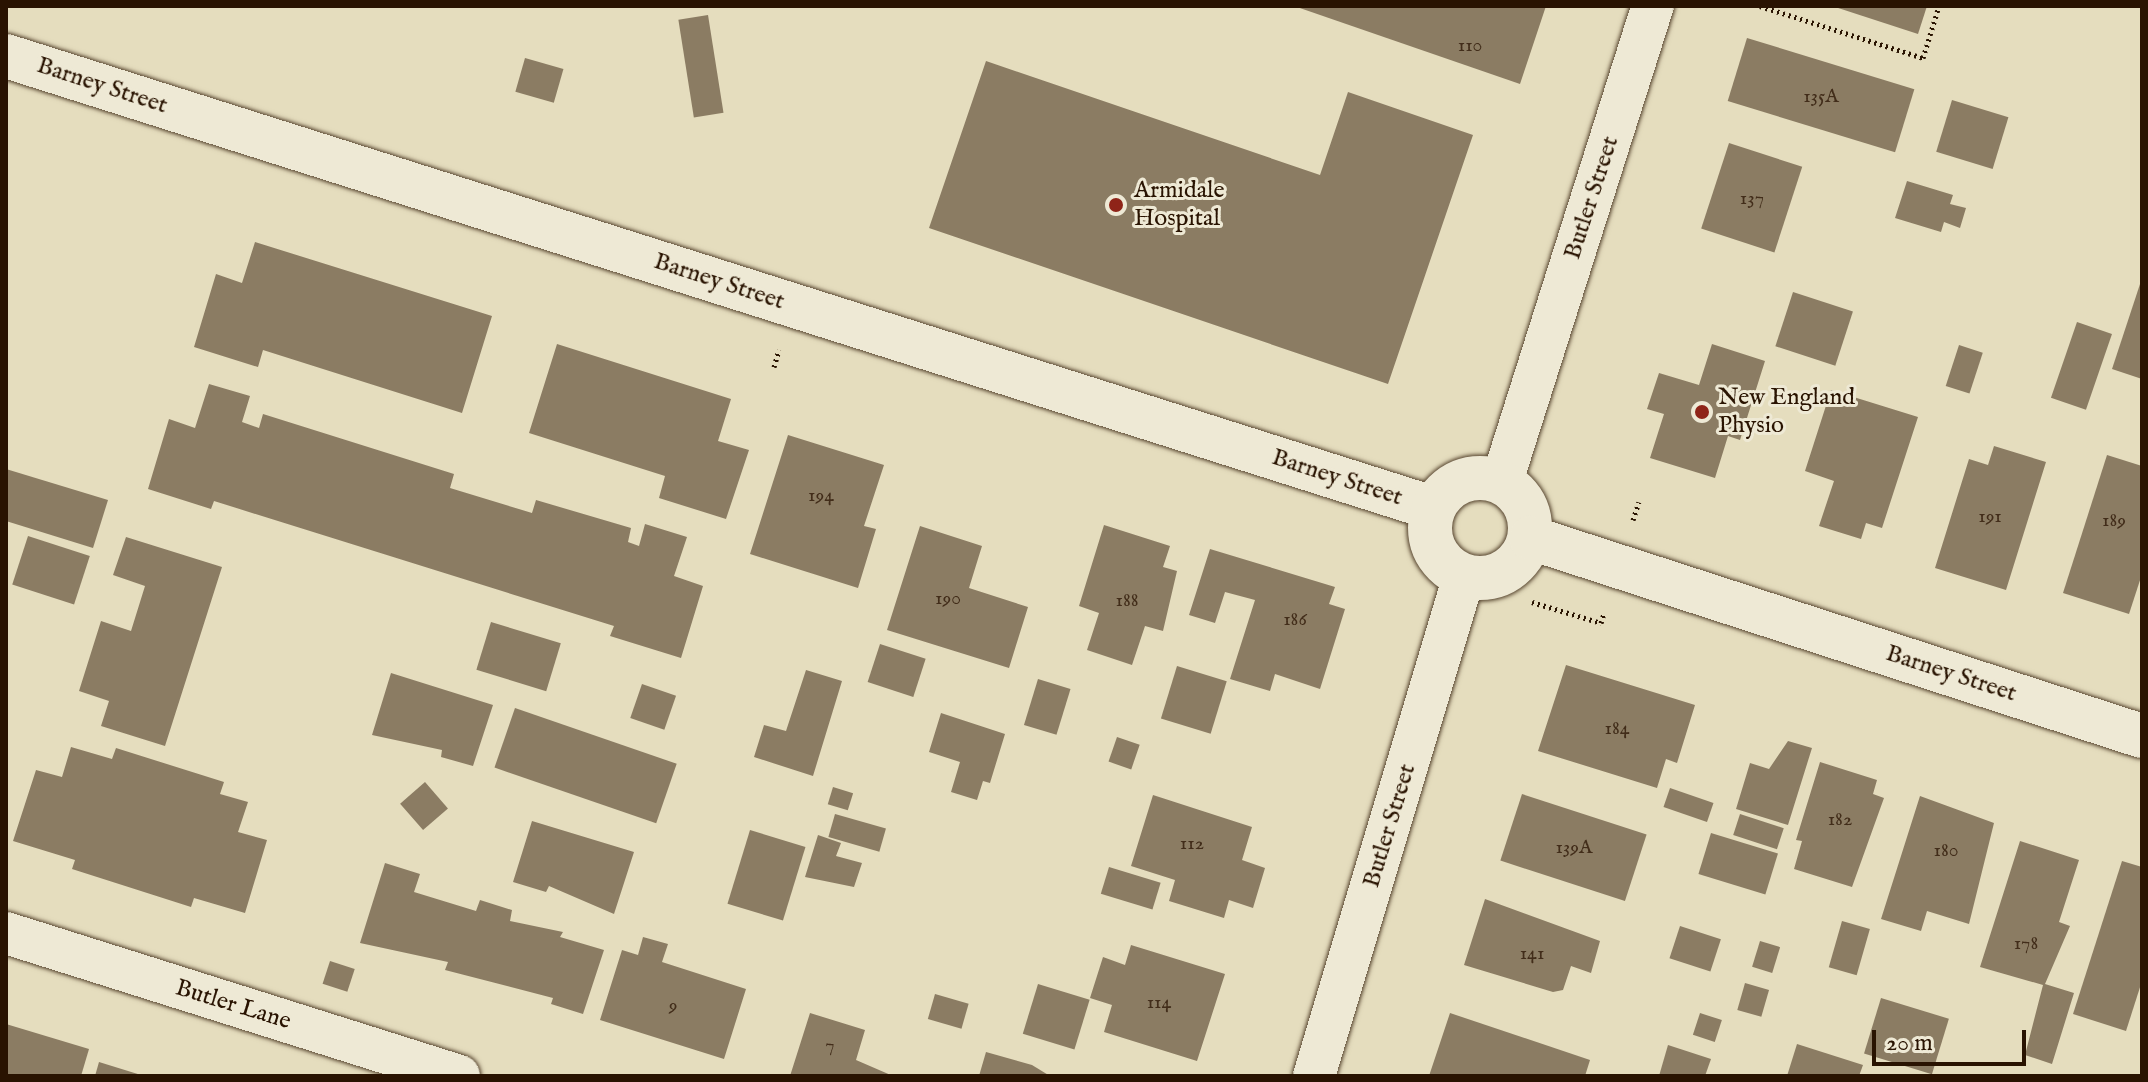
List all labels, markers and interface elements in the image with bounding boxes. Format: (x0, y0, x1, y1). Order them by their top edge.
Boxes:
house number: 110 (1458, 33, 1482, 57)
street label: Barney Street (33, 51, 171, 121)
house number: 135A (1803, 84, 1839, 108)
street label: Butler Street (1559, 133, 1625, 263)
place label: Armidale Hospital (1134, 177, 1225, 233)
house number: 137 (1740, 186, 1764, 210)
marker: Armidale Hospital (1105, 194, 1127, 216)
street label: Barney Street (650, 247, 788, 317)
place label: New England Physio (1718, 384, 1855, 440)
marker: New England Physio (1693, 403, 1711, 421)
street label: Barney Street (1268, 443, 1406, 513)
house number: 194 (808, 483, 834, 507)
house number: 191 (1978, 504, 2002, 528)
house number: 189 (2102, 508, 2126, 532)
house number: 190 (935, 586, 961, 610)
house number: 188 (1115, 588, 1139, 612)
house number: 186 (1283, 607, 1307, 631)
street label: Barney Street (1882, 639, 2020, 709)
house number: 184 (1604, 716, 1630, 740)
street label: Butler Street (1358, 761, 1422, 891)
house number: 182 (1828, 807, 1852, 831)
house number: 112 (1180, 831, 1204, 855)
house number: 139A (1555, 835, 1593, 859)
house number: 180 (1933, 838, 1959, 862)
house number: 178 (2014, 931, 2038, 955)
house number: 141 (1520, 941, 1544, 965)
street label: Butler Lane (172, 974, 294, 1036)
house number: 114 (1147, 990, 1171, 1014)
house number: 9 (669, 993, 677, 1017)
scale bar (1876, 1014, 2030, 1064)
text: 20 m (1886, 1028, 1933, 1059)
house number: 7 (825, 1033, 835, 1057)

